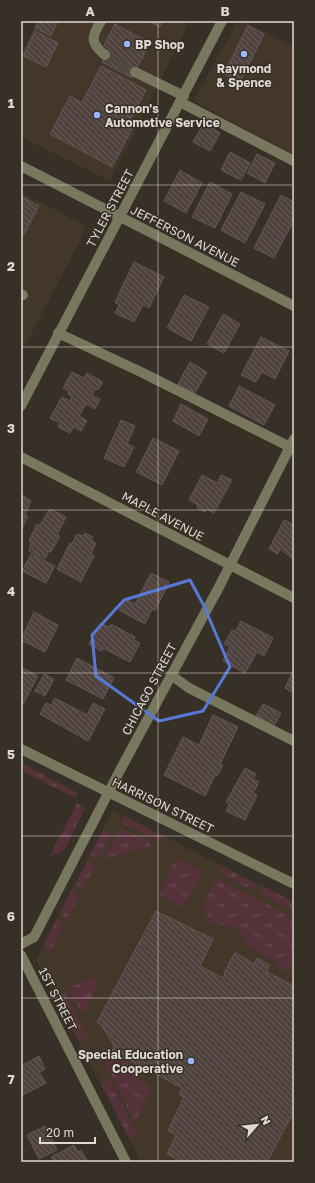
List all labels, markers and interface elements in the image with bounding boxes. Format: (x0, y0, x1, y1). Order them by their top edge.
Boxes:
text: A (85, 3, 95, 19)
text: B (220, 3, 230, 19)
place label: BP Shop (135, 37, 185, 52)
marker: BP Shop (122, 39, 132, 49)
marker: Raymond & Spence (239, 49, 249, 59)
place label: Raymond & Spence (216, 61, 272, 90)
text: 1 (8, 95, 15, 111)
place label: Cannon's Automotive Service (105, 101, 220, 130)
marker: Cannon's Automotive Service (92, 110, 102, 120)
street label: TYLER STREET (83, 166, 137, 250)
street label: JEFFERSON AVENUE (128, 202, 242, 270)
text: 2 (7, 258, 15, 274)
text: 3 (7, 420, 15, 436)
street label: MAPLE AVENUE (119, 488, 207, 544)
text: 4 (7, 583, 15, 599)
street label: CHICAGO STREET (118, 640, 180, 738)
text: 5 (7, 746, 15, 762)
street label: HARRISON STREET (110, 774, 217, 836)
text: 6 (7, 908, 15, 924)
street label: 1ST STREET (36, 965, 81, 1034)
place label: Special Education Cooperative (78, 1047, 183, 1076)
marker: Special Education Cooperative (186, 1056, 196, 1066)
text: 7 (7, 1071, 15, 1087)
north arrow (237, 1105, 277, 1145)
text: N (259, 1113, 274, 1127)
scale bar (40, 1119, 95, 1145)
text: 20 m (46, 1125, 74, 1140)

